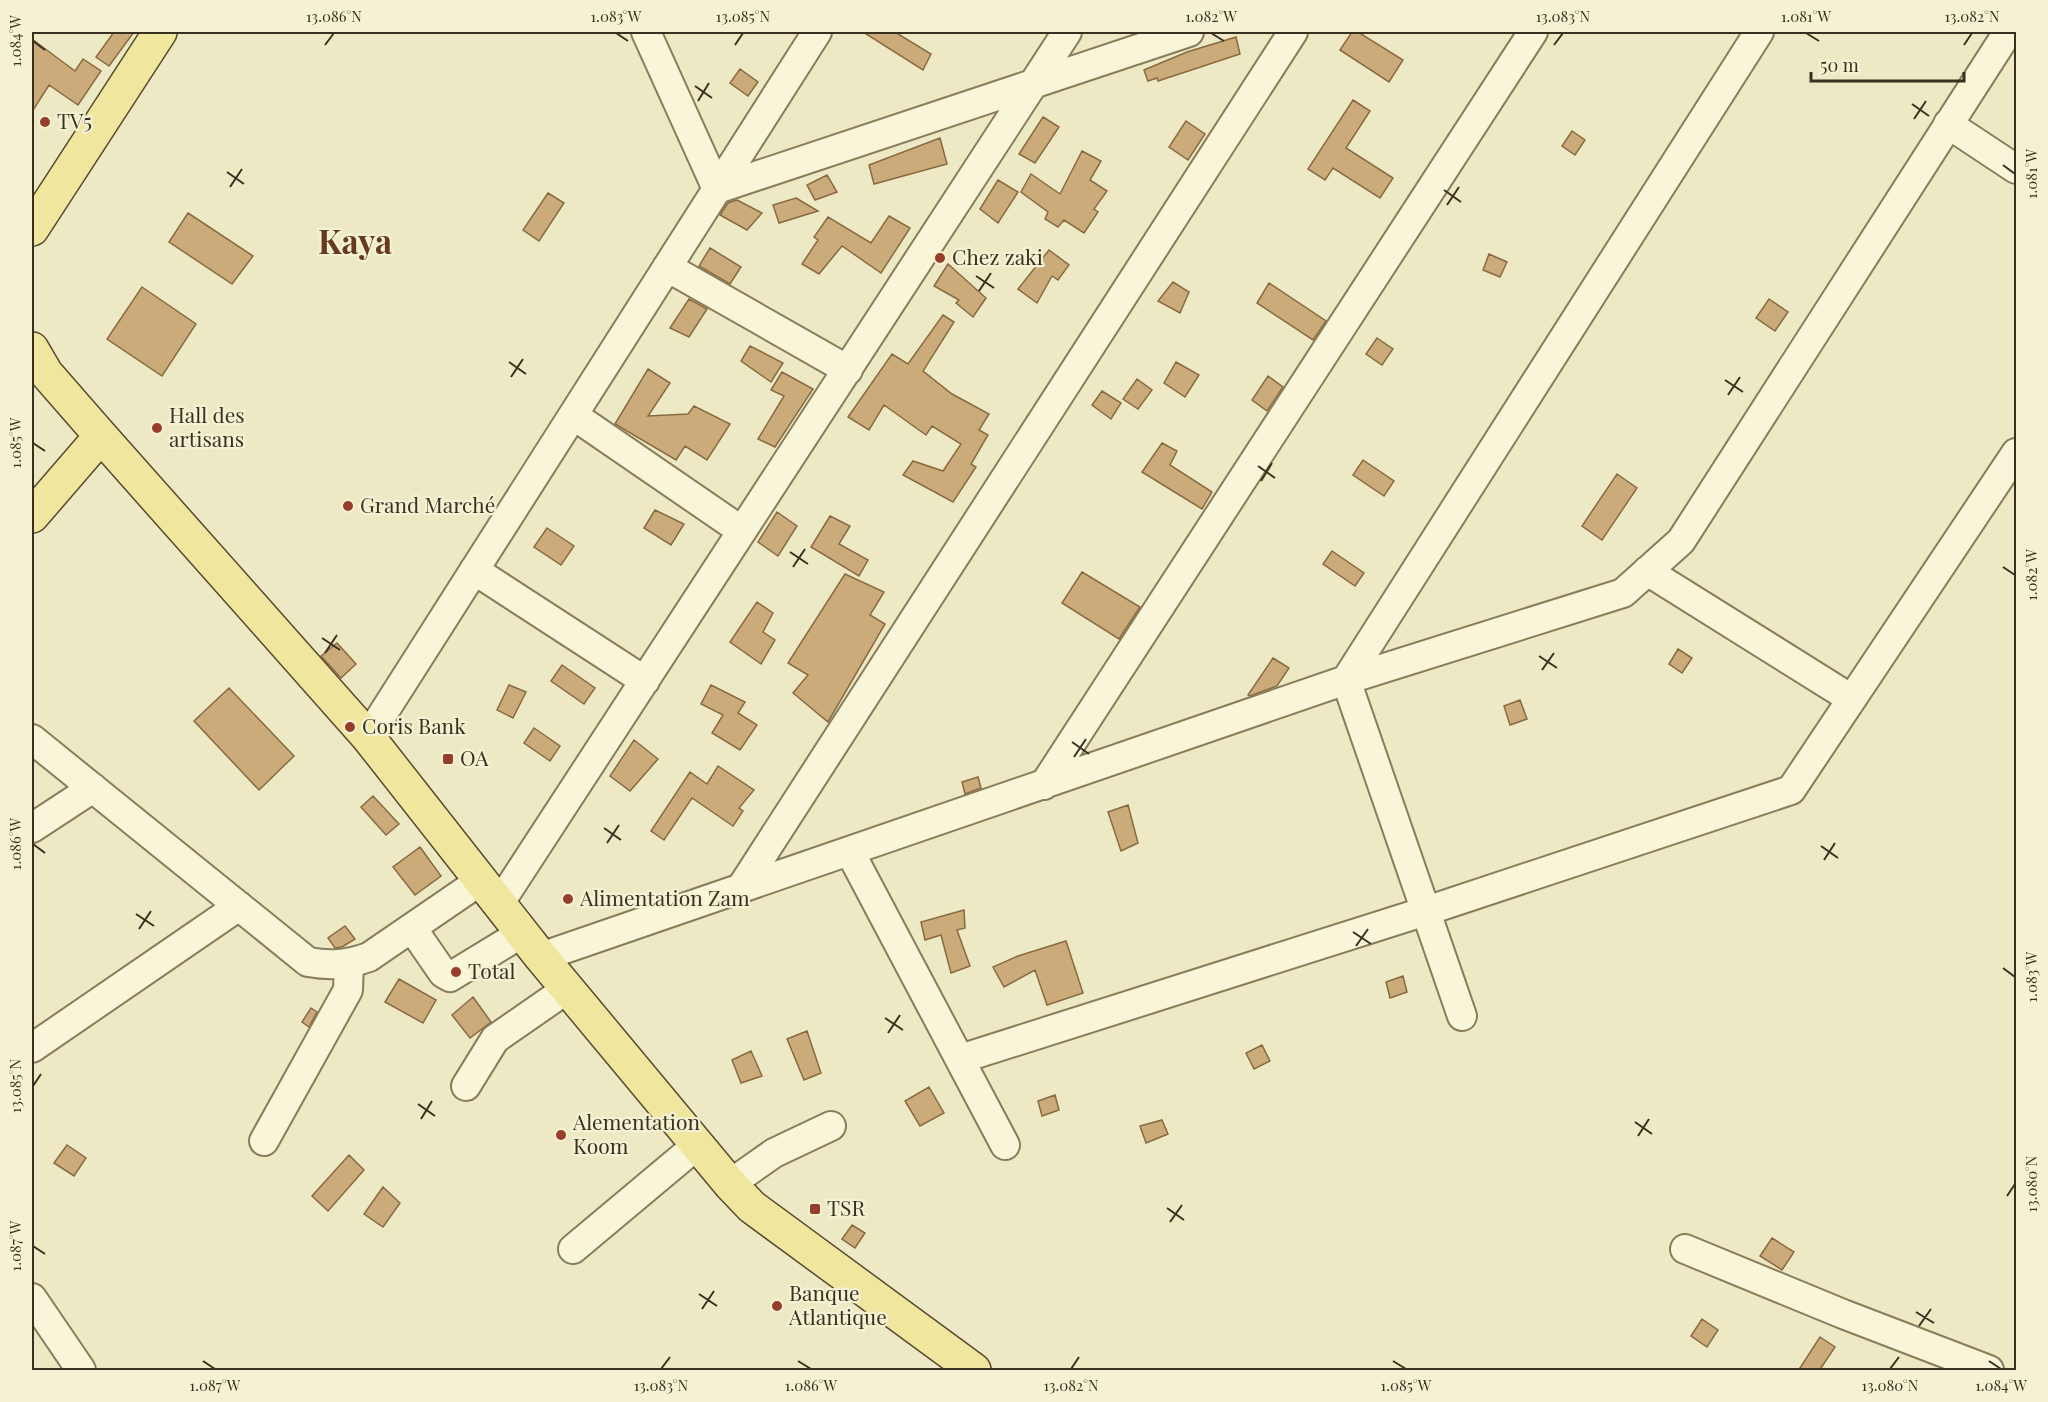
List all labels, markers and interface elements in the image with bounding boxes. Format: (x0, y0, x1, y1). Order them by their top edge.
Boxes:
text: 13.086°N (306, 6, 362, 26)
text: 1.083°W (591, 6, 642, 26)
text: 13.085°N (716, 6, 771, 26)
text: 1.082°W (1185, 6, 1237, 26)
text: 13.083°N (1536, 6, 1591, 26)
text: 1.081°W (1781, 6, 1831, 26)
text: 13.082°N (1944, 6, 2000, 26)
text: 1.084°W (5, 15, 25, 67)
scale bar (1811, 45, 1964, 83)
text: 50 m (1820, 53, 1859, 77)
place label: TV5 (57, 106, 92, 134)
marker: TV5 (38, 115, 52, 129)
text: 1.081°W (2021, 149, 2041, 199)
district label: Kaya (318, 218, 392, 262)
place label: Chez zaki (952, 242, 1043, 270)
marker: Chez zaki (933, 251, 947, 265)
place label: Hall des artisans (169, 400, 245, 452)
text: 1.085°W (5, 417, 25, 468)
marker: Hall des artisans (150, 421, 164, 435)
place label: Grand Marché (360, 490, 495, 518)
marker: Grand Marché (341, 499, 355, 513)
text: 1.082°W (2021, 549, 2041, 601)
place label: Coris Bank (362, 711, 466, 739)
marker: Coris Bank (343, 720, 357, 734)
place label: OA (460, 743, 489, 771)
marker: OA (441, 752, 455, 766)
text: 1.086°W (5, 817, 25, 870)
place label: Alimentation Zam (579, 883, 750, 911)
marker: Alimentation Zam (561, 892, 575, 906)
text: 1.083°W (2021, 951, 2041, 1002)
place label: Total (468, 956, 516, 984)
marker: Total (449, 965, 463, 979)
text: 13.085°N (5, 1058, 25, 1113)
place label: Alementation Koom (572, 1107, 700, 1159)
marker: Alementation Koom (554, 1128, 568, 1142)
text: 13.080°N (2021, 1155, 2041, 1212)
place label: TSR (827, 1193, 865, 1221)
marker: TSR (808, 1202, 822, 1216)
text: 1.087°W (5, 1220, 25, 1271)
place label: Banque Atlantique (788, 1278, 887, 1330)
marker: Banque Atlantique (770, 1299, 784, 1313)
text: 1.087°W (190, 1375, 241, 1395)
text: 13.083°N (634, 1375, 689, 1395)
text: 1.086°W (785, 1375, 838, 1395)
text: 13.082°N (1043, 1375, 1099, 1395)
text: 1.085°W (1381, 1375, 1432, 1395)
text: 13.080°N (1862, 1375, 1919, 1395)
text: 1.084°W (1975, 1375, 2027, 1395)

